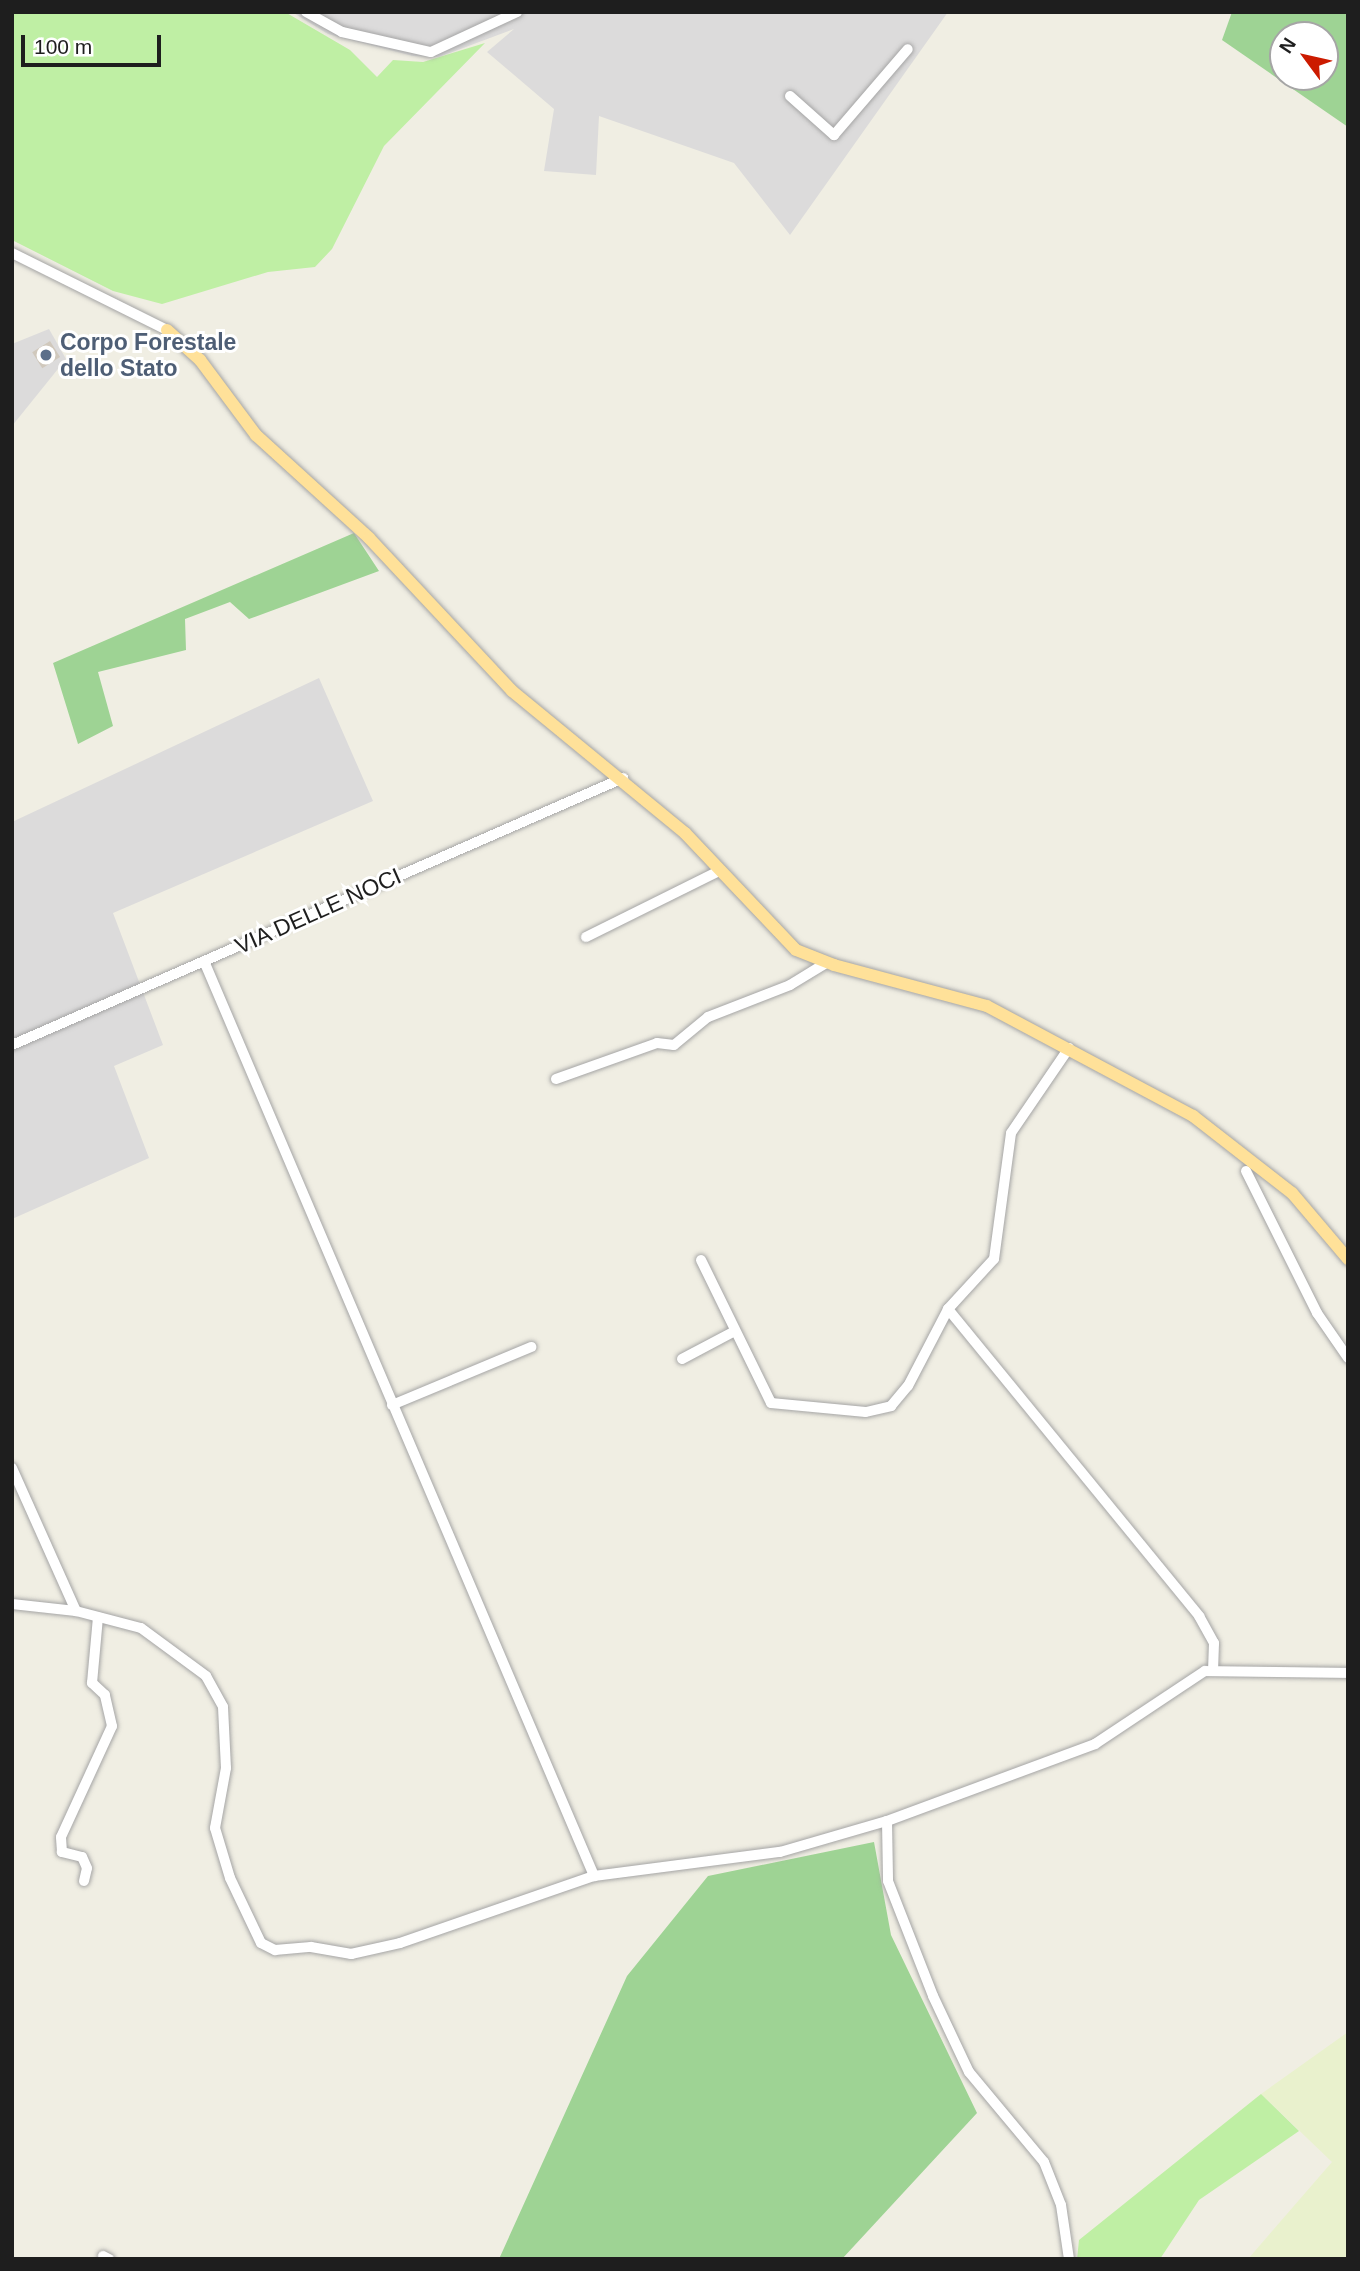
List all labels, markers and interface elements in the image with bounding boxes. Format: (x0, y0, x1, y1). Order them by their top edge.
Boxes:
scale bar (24, 21, 164, 65)
north arrow (1269, 21, 1339, 91)
text: N (1275, 34, 1300, 57)
text: 100 m (34, 35, 92, 58)
place label: Corpo Forestale dello Stato (60, 328, 236, 382)
marker: Corpo Forestale dello Stato (38, 347, 54, 363)
street label: VIA DELLE NOCI (230, 862, 406, 960)

